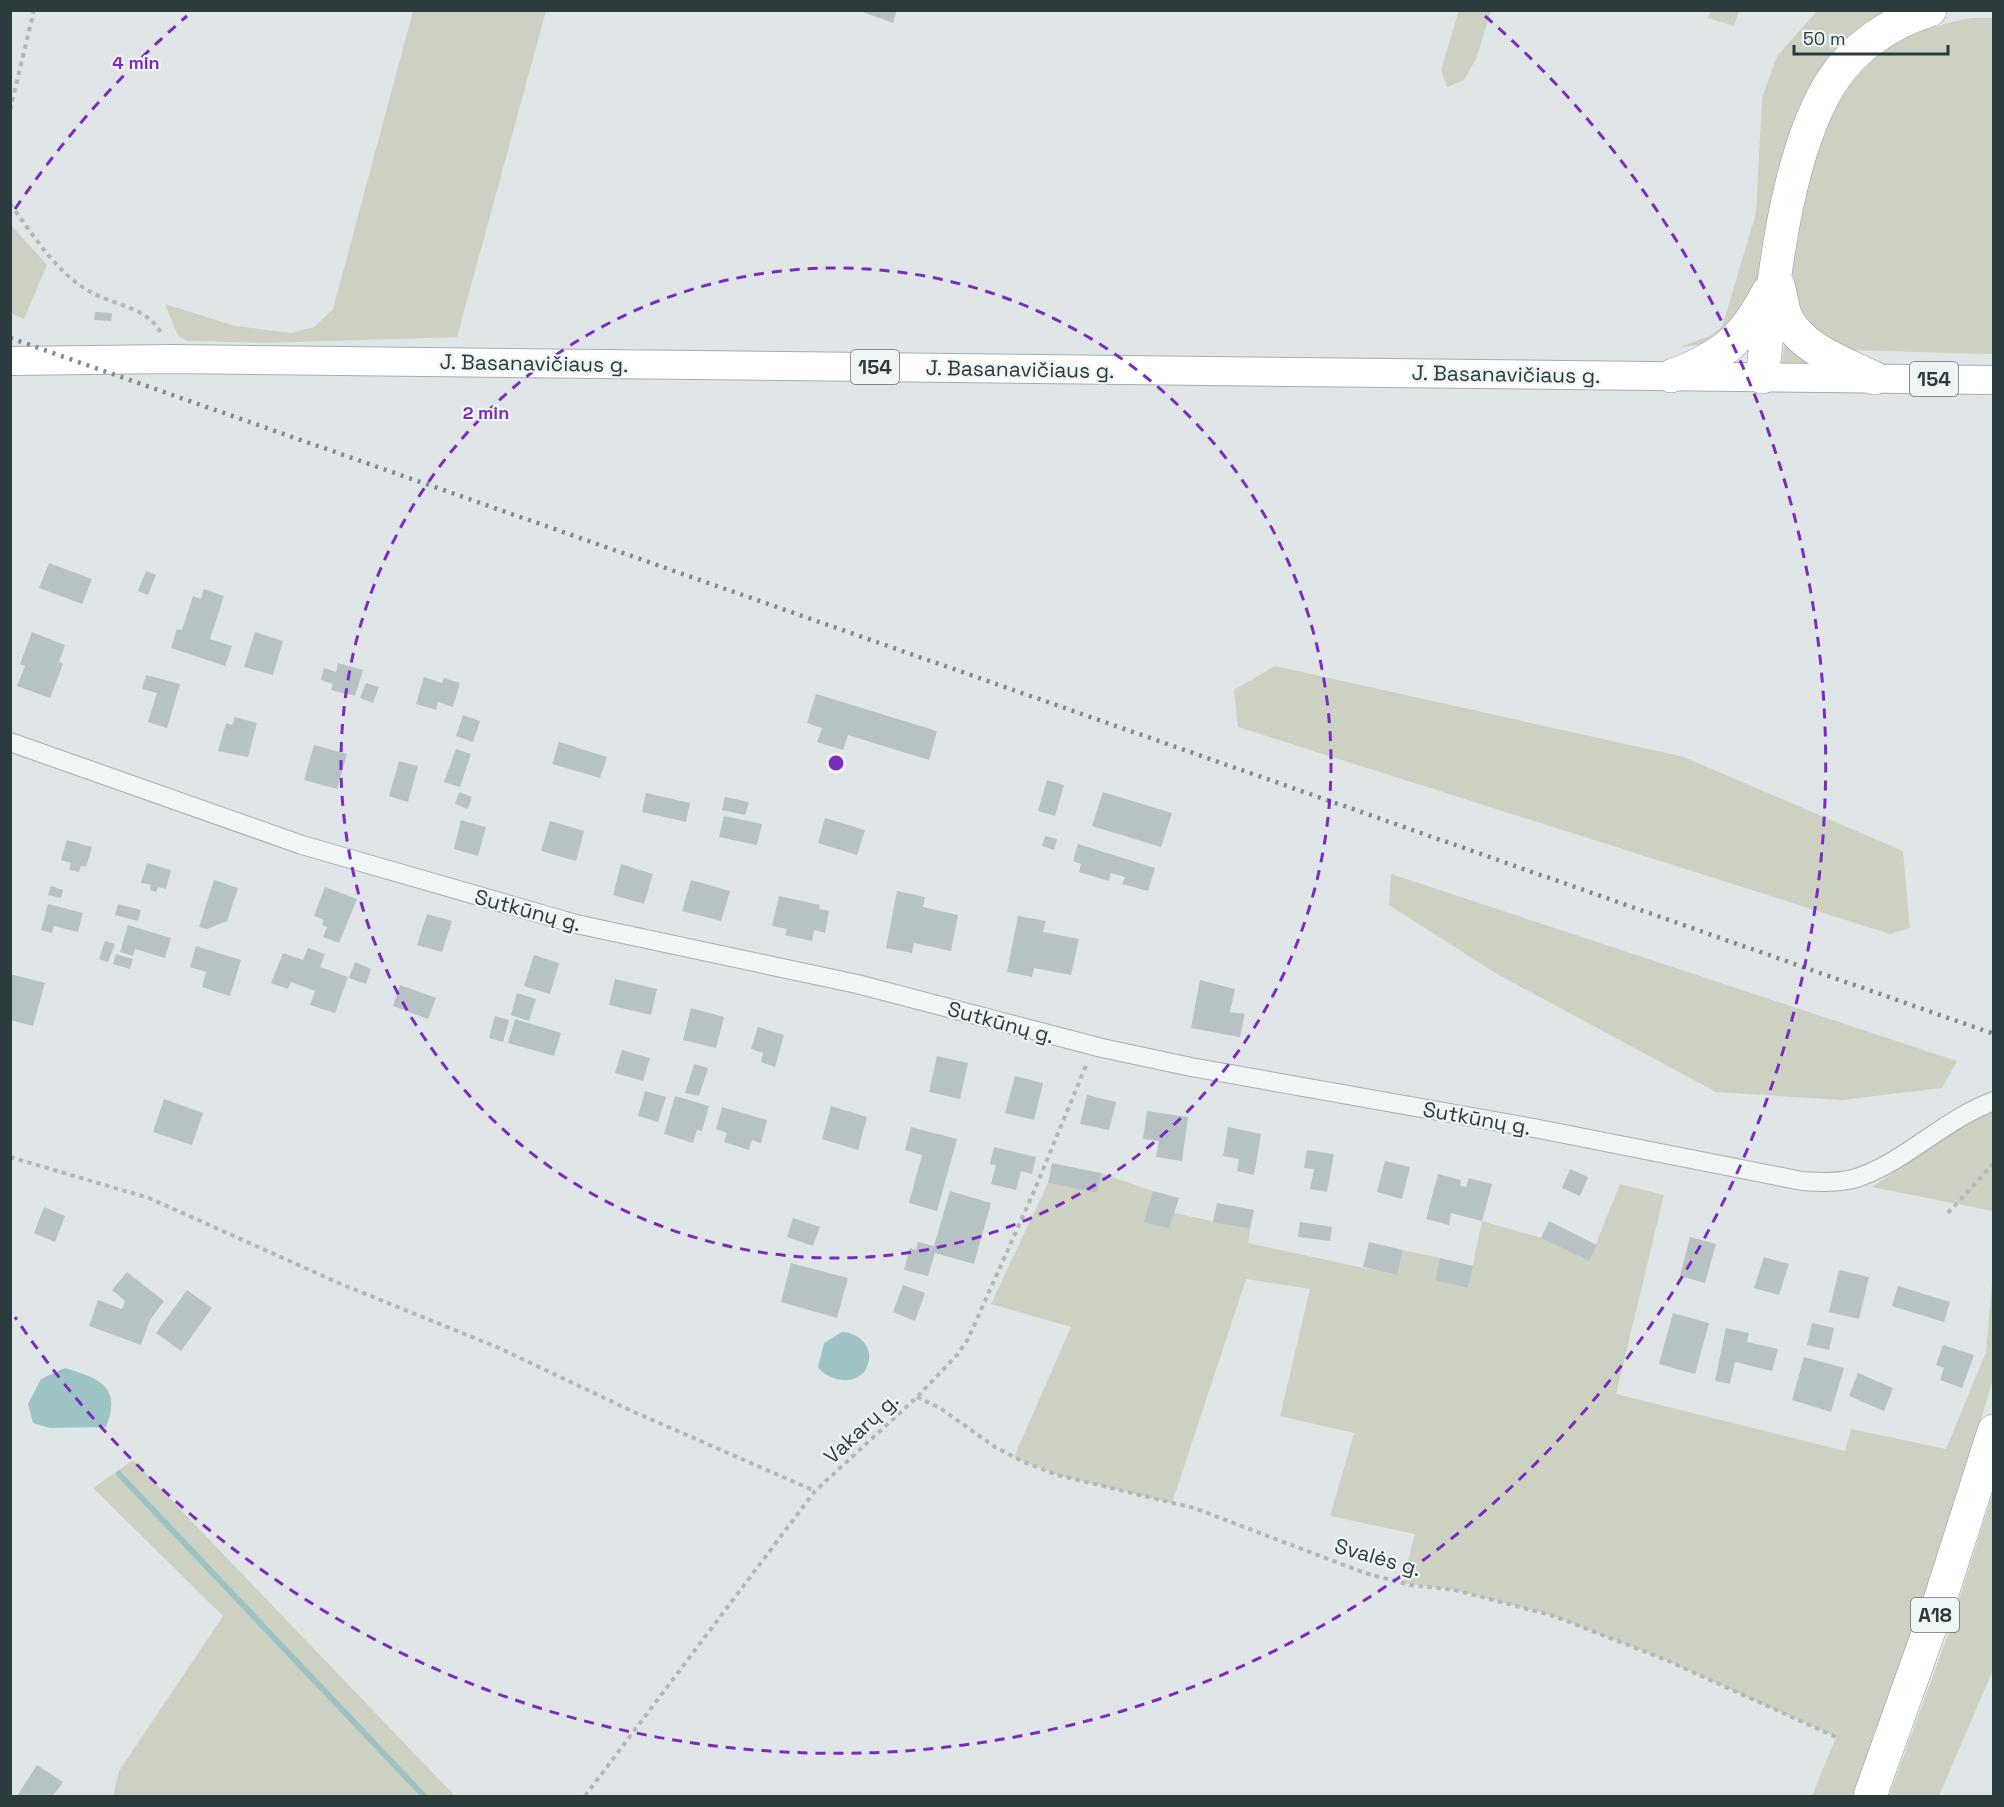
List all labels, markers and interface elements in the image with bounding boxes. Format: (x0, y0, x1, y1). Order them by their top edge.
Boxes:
scale bar (1794, 18, 1948, 56)
text: 50 m (1803, 27, 1845, 50)
text: 4 min (112, 51, 160, 74)
street label: J. Basanavičiaus g. (439, 348, 629, 378)
road number: 154 (851, 350, 899, 384)
street label: J. Basanavičiaus g. (925, 354, 1115, 384)
street label: J. Basanavičiaus g. (1411, 359, 1601, 389)
road number: 154 (1910, 362, 1958, 396)
text: 2 min (463, 401, 509, 424)
centre of rings (826, 753, 846, 773)
street label: Sutkūnų g. (472, 883, 584, 937)
street label: Sutkūnų g. (945, 995, 1057, 1049)
street label: Sutkūnų g. (1421, 1095, 1533, 1141)
street label: Vakarų g. (818, 1387, 904, 1469)
street label: Svalės g. (1332, 1532, 1424, 1582)
road number: A18 (1911, 1598, 1959, 1632)

